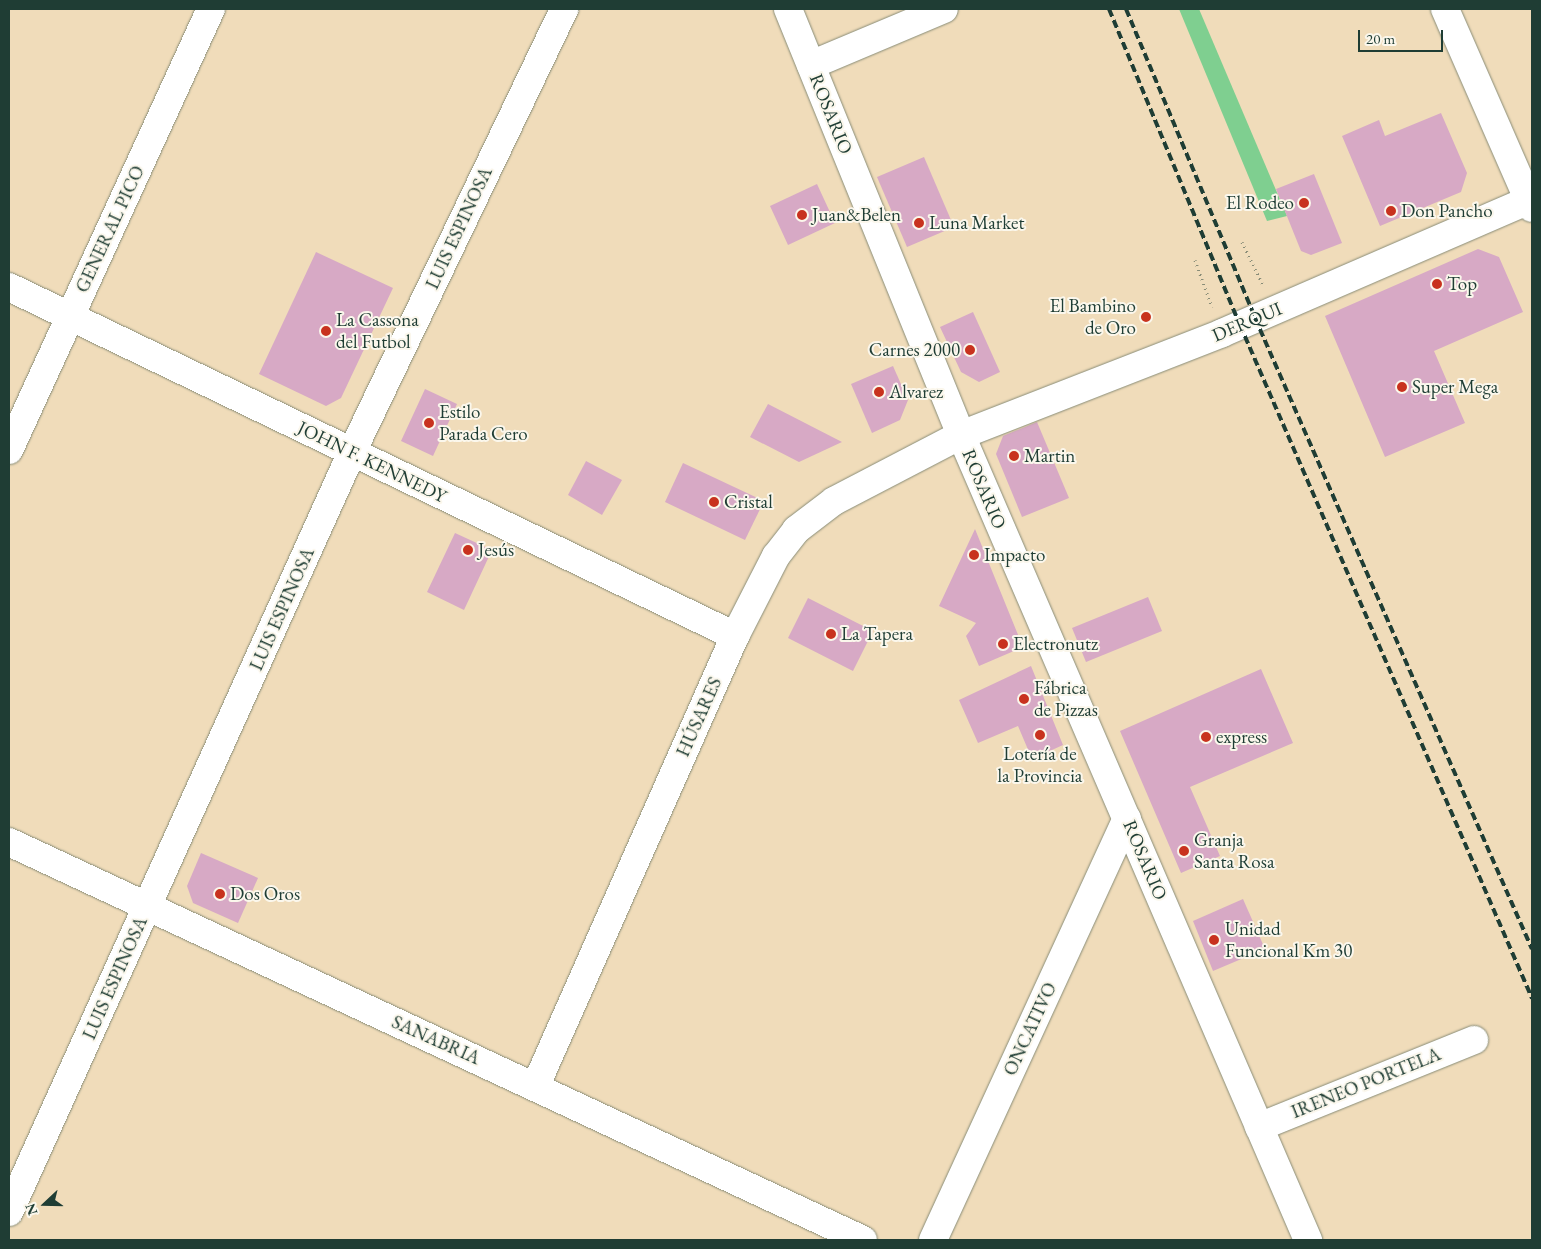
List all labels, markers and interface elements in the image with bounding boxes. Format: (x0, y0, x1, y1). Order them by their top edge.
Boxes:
scale bar (1361, 20, 1446, 52)
text: 20 m (1366, 29, 1395, 48)
street label: ROSARIO (805, 71, 857, 157)
street label: GENERAL PICO (71, 162, 149, 296)
street label: LUIS ESPINOSA (421, 163, 497, 293)
place label: El Rodeo (1226, 192, 1294, 214)
marker: El Rodeo (1298, 197, 1310, 209)
place label: Don Pancho (1401, 200, 1493, 222)
place label: Juan&Belen (812, 204, 901, 226)
marker: Don Pancho (1385, 205, 1397, 217)
marker: Juan&Belen (796, 209, 808, 221)
place label: Luna Market (929, 212, 1024, 234)
marker: Luna Market (913, 217, 925, 229)
place label: Top (1447, 273, 1477, 295)
marker: Top (1431, 278, 1443, 290)
place label: El Bambino de Oro (1050, 295, 1136, 339)
street label: DERQUI (1209, 297, 1285, 347)
place label: La Cassona del Futbol (336, 309, 419, 353)
marker: El Bambino de Oro (1140, 311, 1152, 323)
marker: La Cassona del Futbol (320, 325, 332, 337)
place label: Carnes 2000 (869, 339, 960, 361)
marker: Carnes 2000 (964, 344, 976, 356)
place label: Super Mega (1412, 376, 1498, 398)
place label: Alvarez (889, 381, 943, 403)
marker: Super Mega (1396, 381, 1408, 393)
marker: Alvarez (873, 386, 885, 398)
place label: Estilo Parada Cero (439, 401, 528, 445)
street label: JOHN F. KENNEDY (294, 416, 450, 508)
marker: Estilo Parada Cero (423, 417, 435, 429)
place label: Martin (1024, 445, 1075, 467)
street label: ROSARIO (957, 446, 1011, 532)
marker: Martin (1008, 450, 1020, 462)
place label: Cristal (724, 491, 773, 513)
marker: Cristal (708, 496, 720, 508)
place label: Jesús (478, 539, 514, 561)
street label: LUIS ESPINOSA (245, 544, 319, 674)
marker: Jesús (462, 544, 474, 556)
place label: Impacto (984, 544, 1045, 566)
marker: Impacto (968, 549, 980, 561)
place label: La Tapera (841, 623, 913, 645)
marker: La Tapera (825, 628, 837, 640)
place label: Electronutz (1013, 633, 1098, 655)
marker: Electronutz (997, 638, 1009, 650)
street label: HÚSARES (671, 674, 727, 760)
place label: Fábrica de Pizzas (1034, 677, 1098, 721)
marker: Fábrica de Pizzas (1018, 693, 1030, 705)
place label: express (1216, 726, 1267, 748)
marker: Lotería de la Provincia (1034, 729, 1046, 741)
marker: express (1200, 731, 1212, 743)
place label: Lotería de la Provincia (998, 743, 1082, 787)
street label: ROSARIO (1118, 817, 1172, 903)
place label: Granja Santa Rosa (1194, 829, 1274, 873)
marker: Granja Santa Rosa (1178, 845, 1190, 857)
place label: Dos Oros (230, 883, 300, 905)
marker: Dos Oros (214, 888, 226, 900)
street label: LUIS ESPINOSA (78, 913, 152, 1043)
place label: Unidad Funcional Km 30 (1225, 918, 1352, 962)
marker: Unidad Funcional Km 30 (1207, 933, 1221, 947)
street label: ONCATIVO (999, 979, 1061, 1079)
street label: SANABRIA (388, 1010, 484, 1070)
street label: IRENEO PORTELA (1288, 1043, 1444, 1123)
north arrow (20, 1179, 70, 1229)
text: N (21, 1201, 41, 1218)

